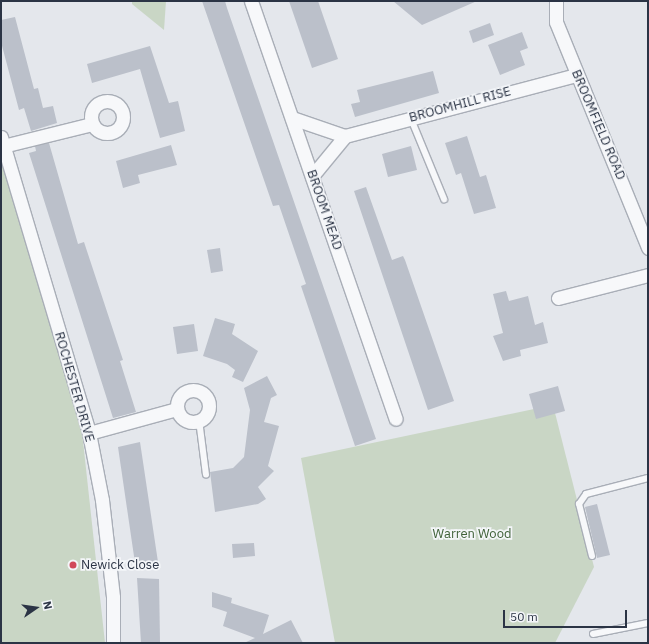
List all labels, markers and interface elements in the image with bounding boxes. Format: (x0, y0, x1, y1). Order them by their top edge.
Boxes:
street label: BROOMFIELD ROAD (568, 68, 628, 182)
street label: BROOMHILL RISE (407, 84, 513, 126)
street label: BROOM MEAD (303, 168, 345, 252)
street label: ROCHESTER DRIVE (51, 330, 97, 444)
park label: Warren Wood (433, 526, 511, 542)
place label: Newick Close (81, 557, 159, 573)
marker: Newick Close (68, 560, 78, 570)
north arrow (16, 588, 56, 628)
text: N (40, 600, 55, 611)
scale bar (505, 602, 629, 628)
text: 50 m (510, 609, 538, 624)

